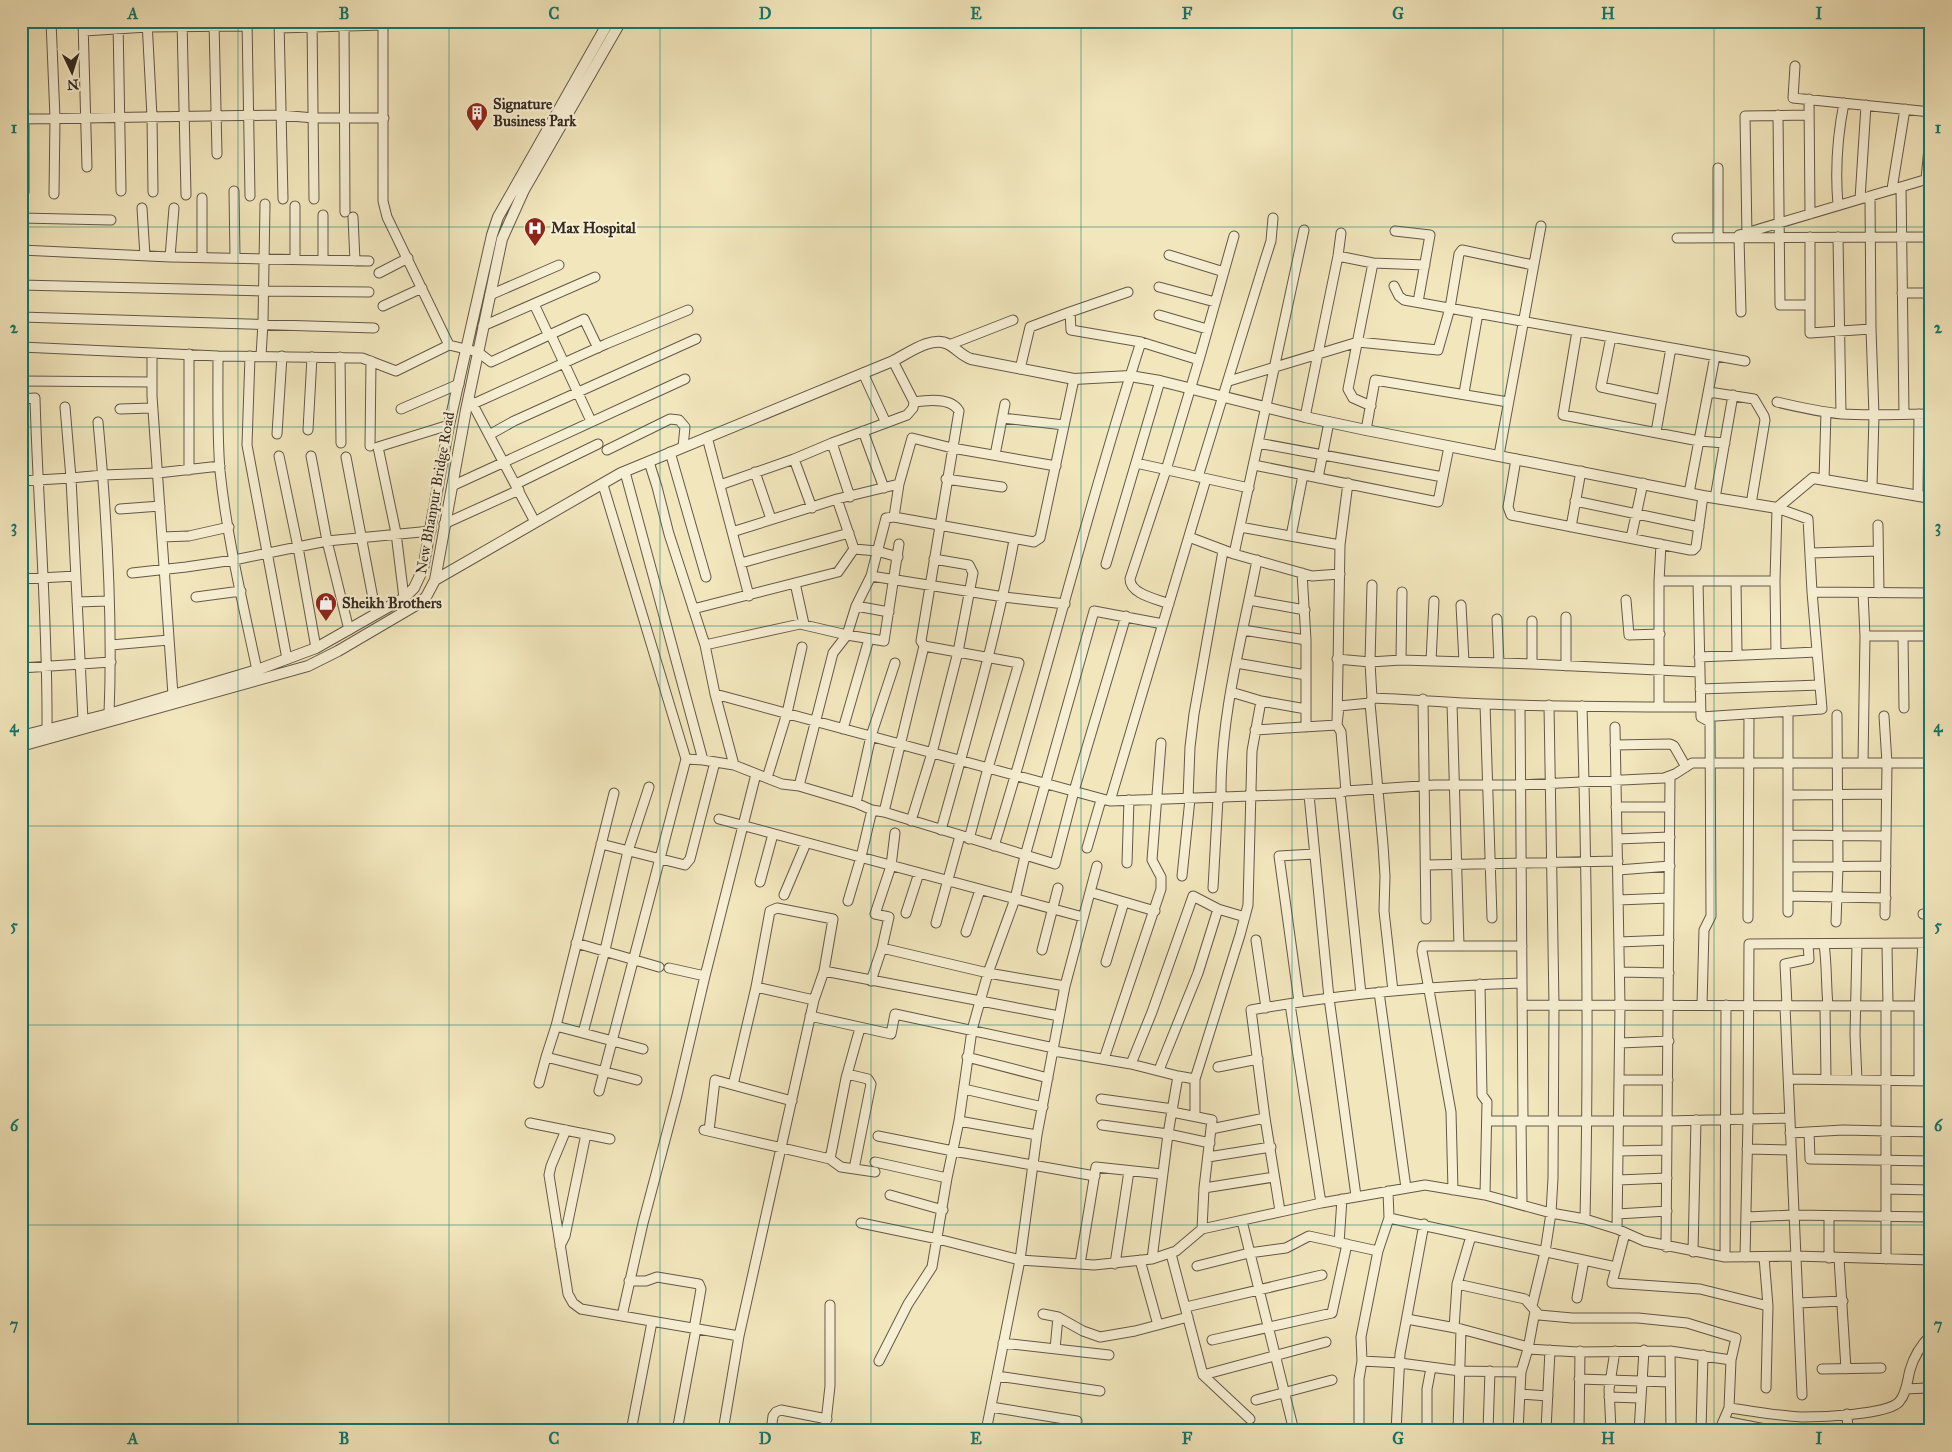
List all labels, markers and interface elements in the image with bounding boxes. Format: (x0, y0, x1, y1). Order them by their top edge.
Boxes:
text: A (127, 4, 139, 23)
text: B (339, 4, 349, 23)
text: C (549, 4, 560, 23)
text: D (759, 4, 772, 23)
text: E (970, 4, 982, 23)
text: F (1182, 4, 1193, 23)
text: G (1392, 4, 1404, 23)
text: H (1601, 4, 1615, 23)
text: I (1816, 4, 1823, 23)
north arrow (48, 48, 98, 98)
text: N (66, 76, 79, 93)
place label: Signature Business Park (493, 95, 577, 130)
building icon: Signature Business Park (465, 101, 489, 132)
text: 1 (11, 118, 18, 137)
text: 1 (1935, 118, 1942, 137)
hospital icon: Max Hospital (523, 216, 547, 247)
place label: Max Hospital (551, 219, 637, 238)
text: 2 (10, 318, 19, 337)
text: 2 (1934, 318, 1943, 337)
street label: New Bhanpur Bridge Road (412, 410, 458, 575)
text: 3 (11, 517, 17, 537)
text: 3 (1935, 517, 1941, 537)
shop icon: Sheikh Brothers (314, 591, 338, 622)
place label: Sheikh Brothers (342, 594, 442, 612)
text: 4 (10, 717, 20, 737)
text: 4 (1934, 717, 1944, 737)
text: 5 (10, 916, 18, 935)
text: 5 (1934, 916, 1942, 935)
text: 6 (10, 1116, 19, 1135)
text: 6 (1934, 1116, 1943, 1135)
text: 7 (10, 1315, 19, 1334)
text: 7 (1934, 1315, 1943, 1334)
text: A (127, 1429, 139, 1448)
text: B (339, 1429, 349, 1448)
text: C (549, 1429, 560, 1448)
text: D (759, 1429, 772, 1448)
text: E (970, 1429, 982, 1448)
text: F (1182, 1429, 1193, 1448)
text: G (1392, 1429, 1404, 1448)
text: H (1601, 1429, 1615, 1448)
text: I (1816, 1429, 1823, 1448)

